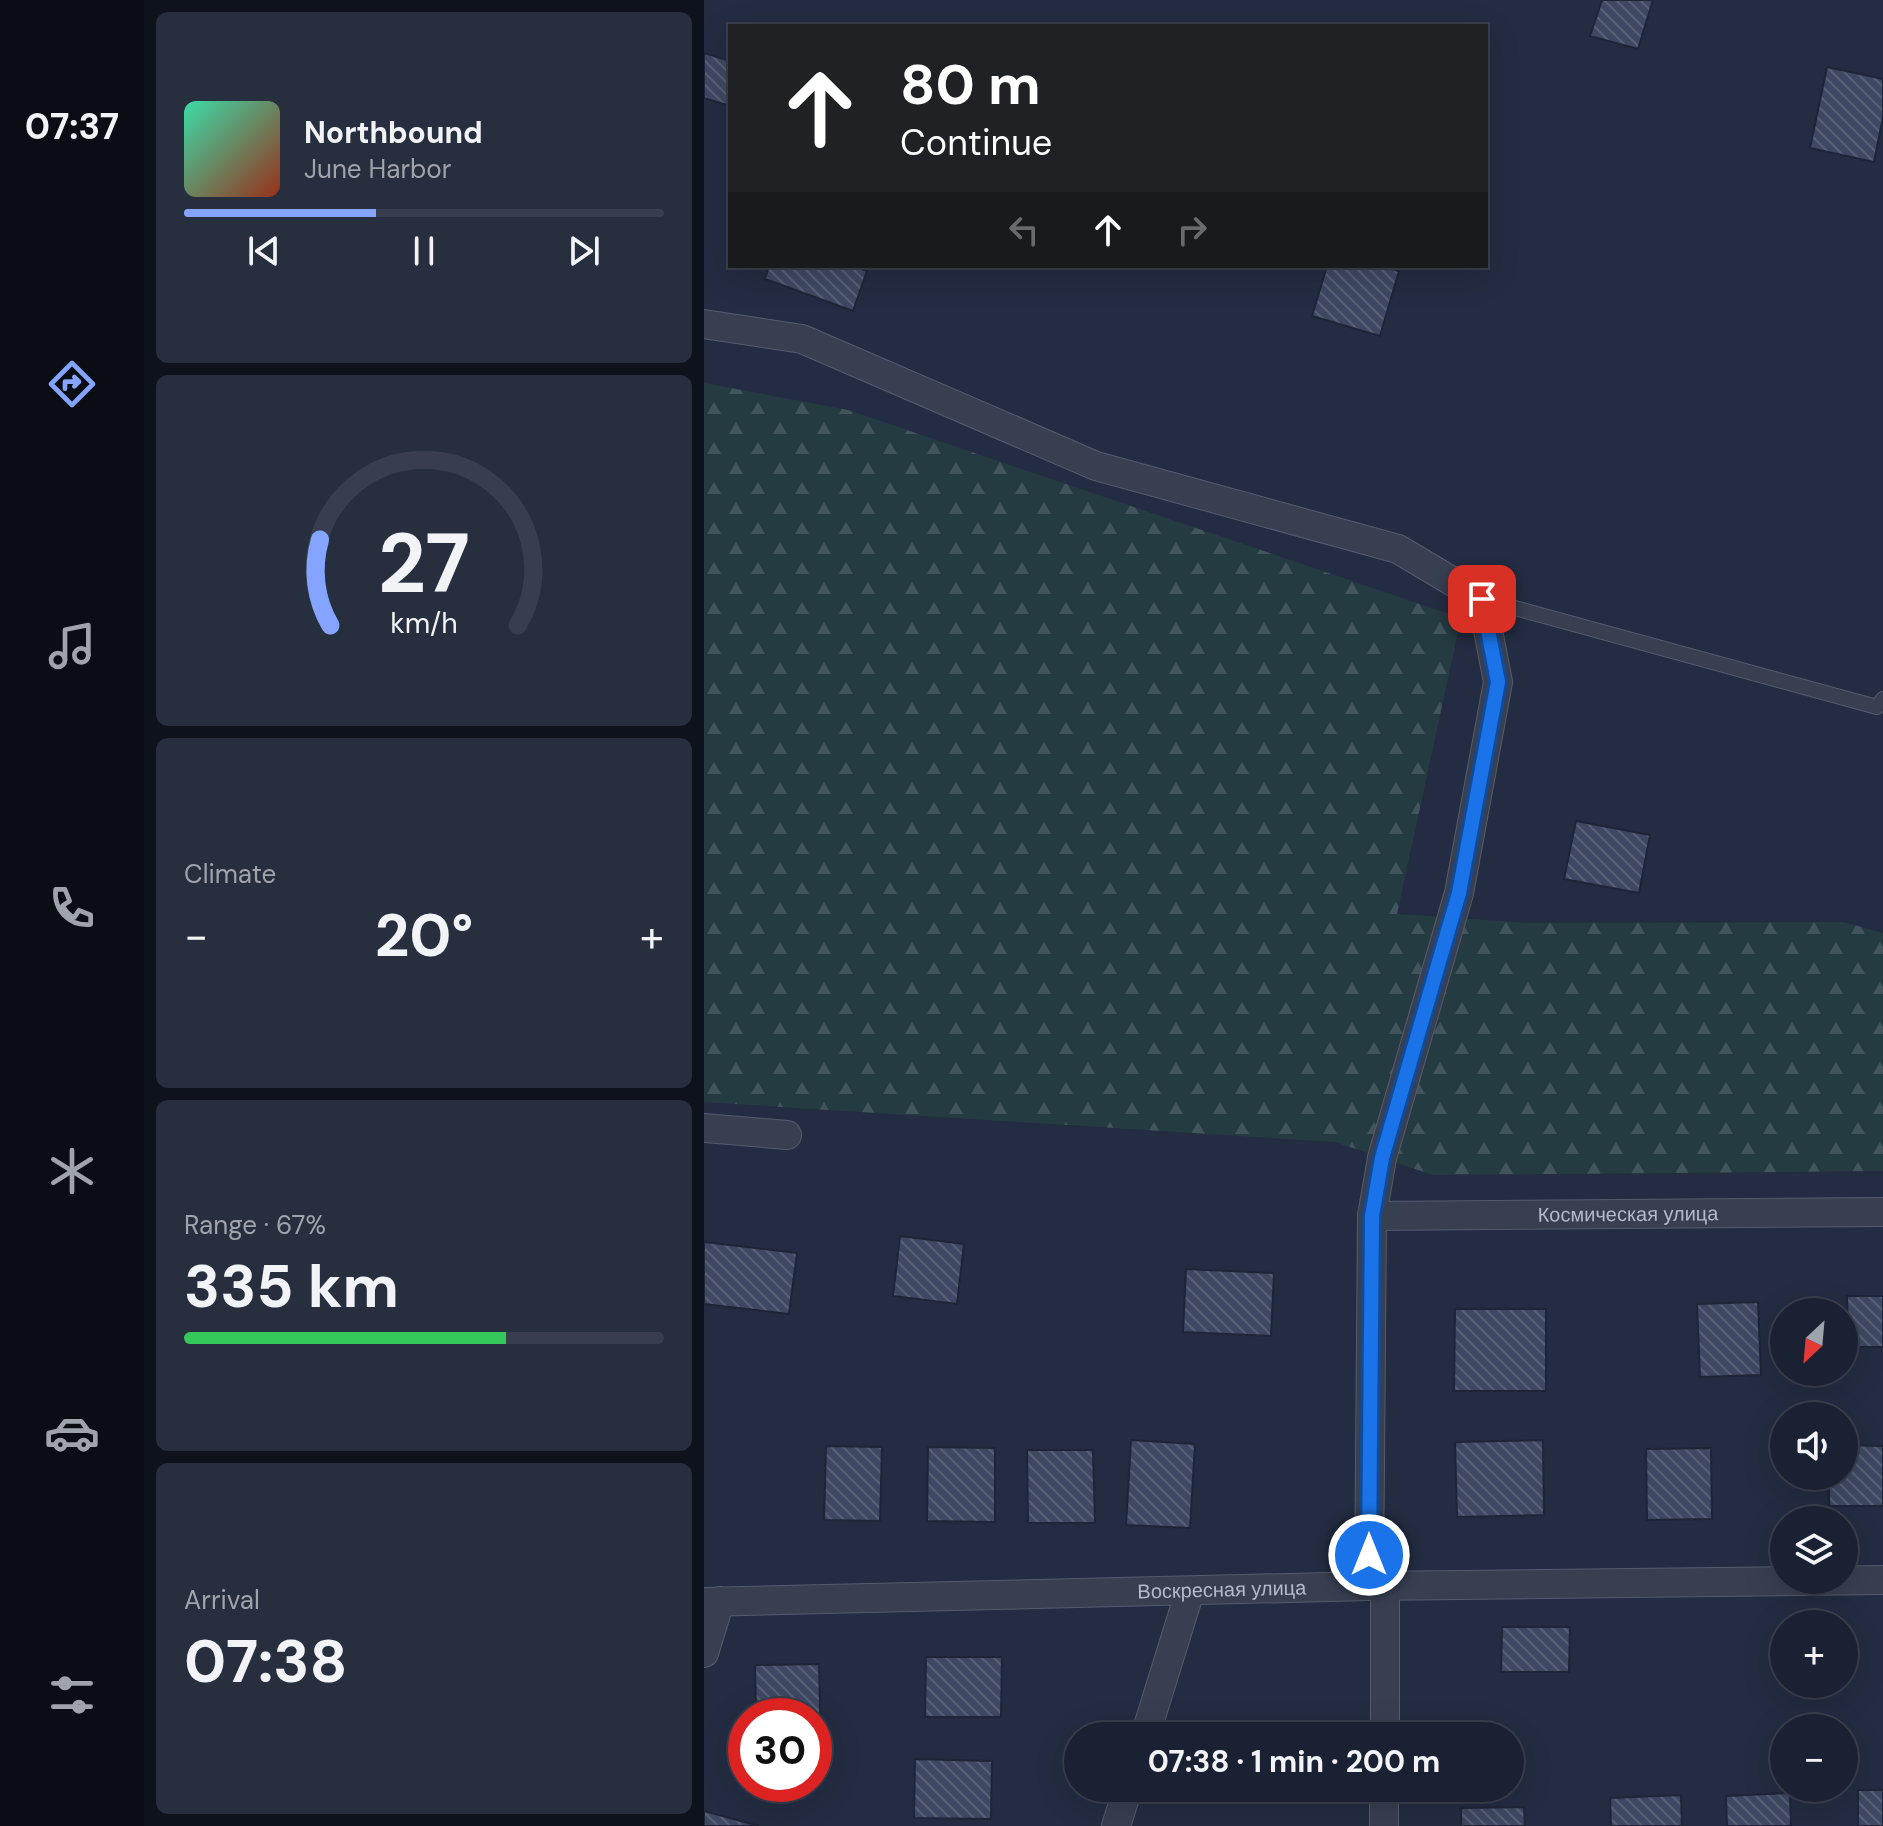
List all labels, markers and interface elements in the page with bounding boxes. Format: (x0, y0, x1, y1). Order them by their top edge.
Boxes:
text: 80 m (900, 48, 1041, 121)
icon: ahead (768, 56, 872, 160)
text: 07:37 (25, 103, 119, 150)
text: Northbound (304, 113, 483, 152)
text: Continue (900, 119, 1052, 166)
text: June Harbor (304, 152, 451, 186)
icon: left (1002, 208, 1046, 252)
icon: ahead (1086, 208, 1130, 252)
icon: right (1170, 208, 1214, 252)
icon: previous (242, 229, 286, 273)
icon: pause (402, 229, 446, 273)
icon: next (562, 229, 606, 273)
icon: directions (44, 356, 100, 412)
text: 27 (378, 509, 470, 618)
pin (1448, 565, 1516, 633)
icon: arrive (1460, 577, 1504, 621)
text: km/h (390, 605, 458, 642)
icon: music (44, 618, 100, 674)
text: Climate (184, 857, 276, 891)
icon: phone (44, 880, 100, 936)
text: 20° (375, 896, 473, 975)
text: − (184, 907, 208, 965)
text: + (640, 907, 664, 965)
icon: climate (44, 1143, 100, 1199)
street label: Космическая улица (1538, 1200, 1719, 1228)
text: Range · 67% (184, 1208, 326, 1242)
text: 335 km (184, 1247, 399, 1326)
north arrow (1770, 1298, 1858, 1386)
map controls (1770, 1298, 1858, 1802)
button: sound (1770, 1402, 1858, 1490)
icon: car (44, 1405, 100, 1461)
button: layers (1770, 1506, 1858, 1594)
position arrow (1327, 1513, 1411, 1597)
street label: Воскресная улица (1137, 1574, 1307, 1605)
text: Arrival (184, 1583, 260, 1617)
button: + (1770, 1610, 1858, 1698)
text: 07:38 (184, 1622, 348, 1701)
icon: filters (44, 1667, 100, 1723)
speed limit sign: 30 (728, 1698, 832, 1802)
button: − (1770, 1714, 1858, 1802)
text: 07:38 · 1 min · 200 m (1148, 1742, 1440, 1781)

